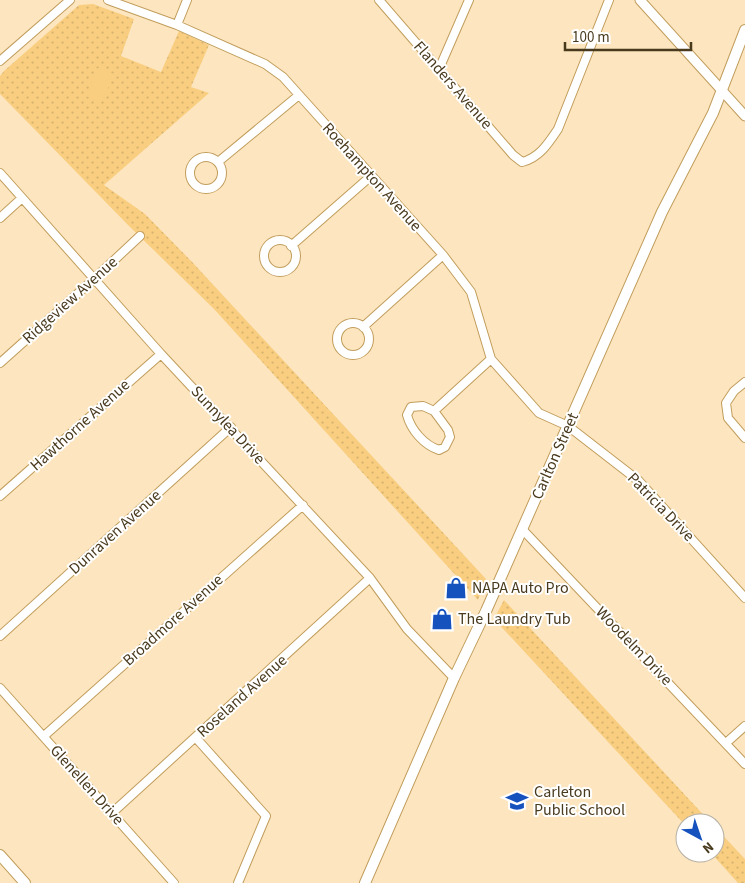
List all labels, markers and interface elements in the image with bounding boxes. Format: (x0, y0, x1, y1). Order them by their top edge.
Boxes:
scale bar (565, 20, 691, 52)
text: 100 m (572, 27, 610, 48)
street label: Flanders Avenue (409, 36, 498, 134)
street label: Roehampton Avenue (317, 118, 427, 236)
street label: Ridgeview Avenue (18, 251, 122, 349)
street label: Hawthorne Avenue (25, 374, 135, 476)
street label: Sunnylea Drive (186, 381, 270, 469)
street label: Carlton Street (526, 409, 584, 503)
street label: Patricia Drive (622, 468, 700, 546)
street label: Dunraven Avenue (64, 485, 166, 579)
street label: Broadmore Avenue (118, 569, 228, 671)
shop icon: NAPA Auto Pro (443, 575, 469, 601)
place label: NAPA Auto Pro (472, 577, 569, 599)
street label: Woodelm Drive (591, 602, 677, 690)
shop icon: The Laundry Tub (429, 606, 455, 632)
place label: The Laundry Tub (458, 608, 571, 630)
street label: Roseland Avenue (192, 649, 292, 742)
street label: Glenellen Drive (45, 740, 129, 830)
place label: Carleton Public School (534, 781, 625, 821)
school or university icon: Carleton Public School (504, 788, 530, 814)
north arrow (675, 813, 725, 863)
text: N (698, 837, 718, 858)

